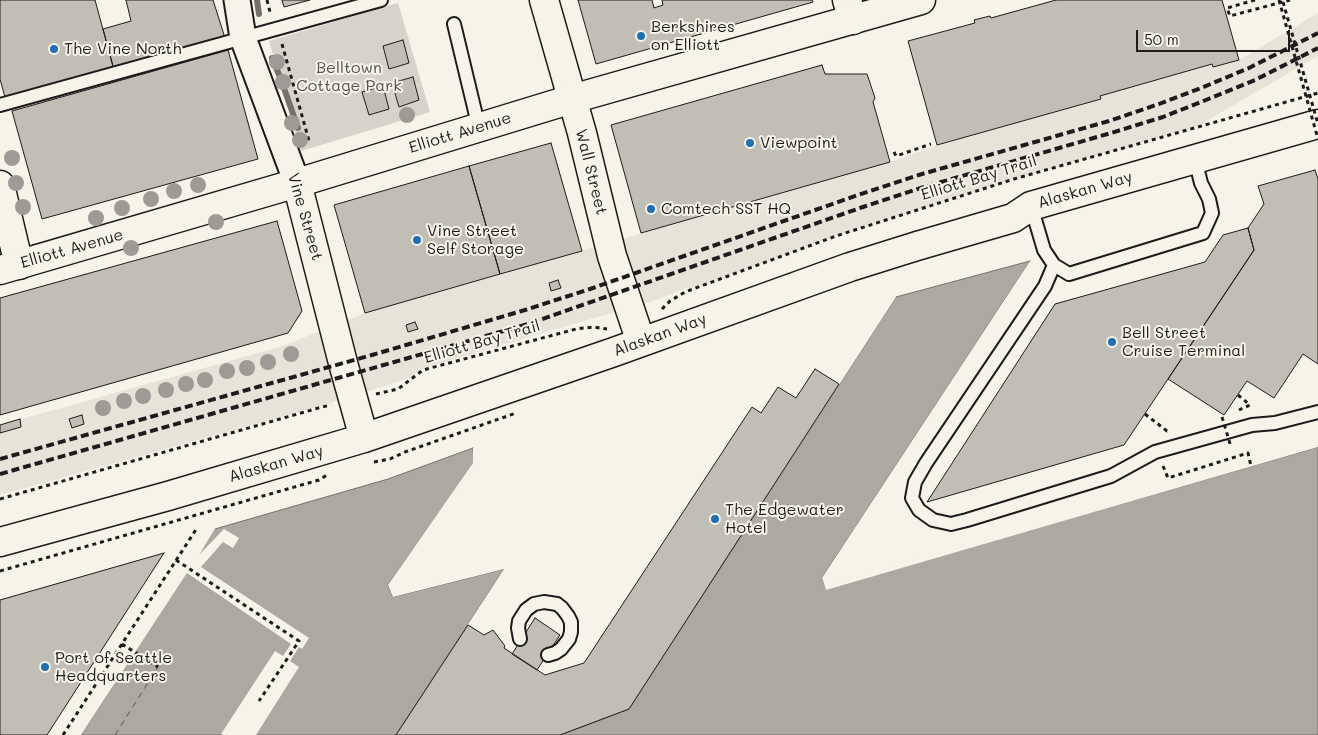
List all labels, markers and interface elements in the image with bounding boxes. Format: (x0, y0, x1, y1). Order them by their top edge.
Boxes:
place label: Berkshires on Elliott (651, 17, 735, 55)
scale bar (1138, 20, 1292, 52)
text: 50 m (1144, 29, 1179, 49)
marker: Berkshires on Elliott (635, 30, 647, 42)
place label: The Vine North (64, 39, 181, 59)
marker: The Vine North (48, 43, 60, 55)
park label: Belltown Cottage Park (296, 58, 402, 96)
street label: Elliott Avenue (406, 108, 514, 158)
street label: Wall Street (571, 127, 611, 217)
place label: Viewpoint (760, 133, 838, 153)
marker: Viewpoint (744, 137, 756, 149)
street label: Elliott Bay Trail (919, 151, 1039, 205)
street label: Alaskan Way (1035, 167, 1135, 213)
street label: Vine Street (283, 171, 327, 263)
place label: Comtech SST HQ (661, 199, 791, 219)
marker: Comtech SST HQ (645, 203, 657, 215)
place label: Vine Street Self Storage (427, 221, 524, 259)
street label: Elliott Avenue (18, 225, 126, 273)
marker: Vine Street Self Storage (411, 234, 423, 246)
street label: Alaskan Way (611, 309, 709, 361)
street label: Elliott Bay Trail (422, 316, 542, 368)
place label: Bell Street Cruise Terminal (1122, 323, 1245, 361)
marker: Bell Street Cruise Terminal (1106, 336, 1118, 348)
street label: Alaskan Way (226, 441, 326, 487)
place label: The Edgewater Hotel (725, 500, 844, 538)
marker: The Edgewater Hotel (709, 513, 721, 525)
place label: Port of Seattle Headquarters (55, 648, 172, 686)
marker: Port of Seattle Headquarters (39, 661, 51, 673)

